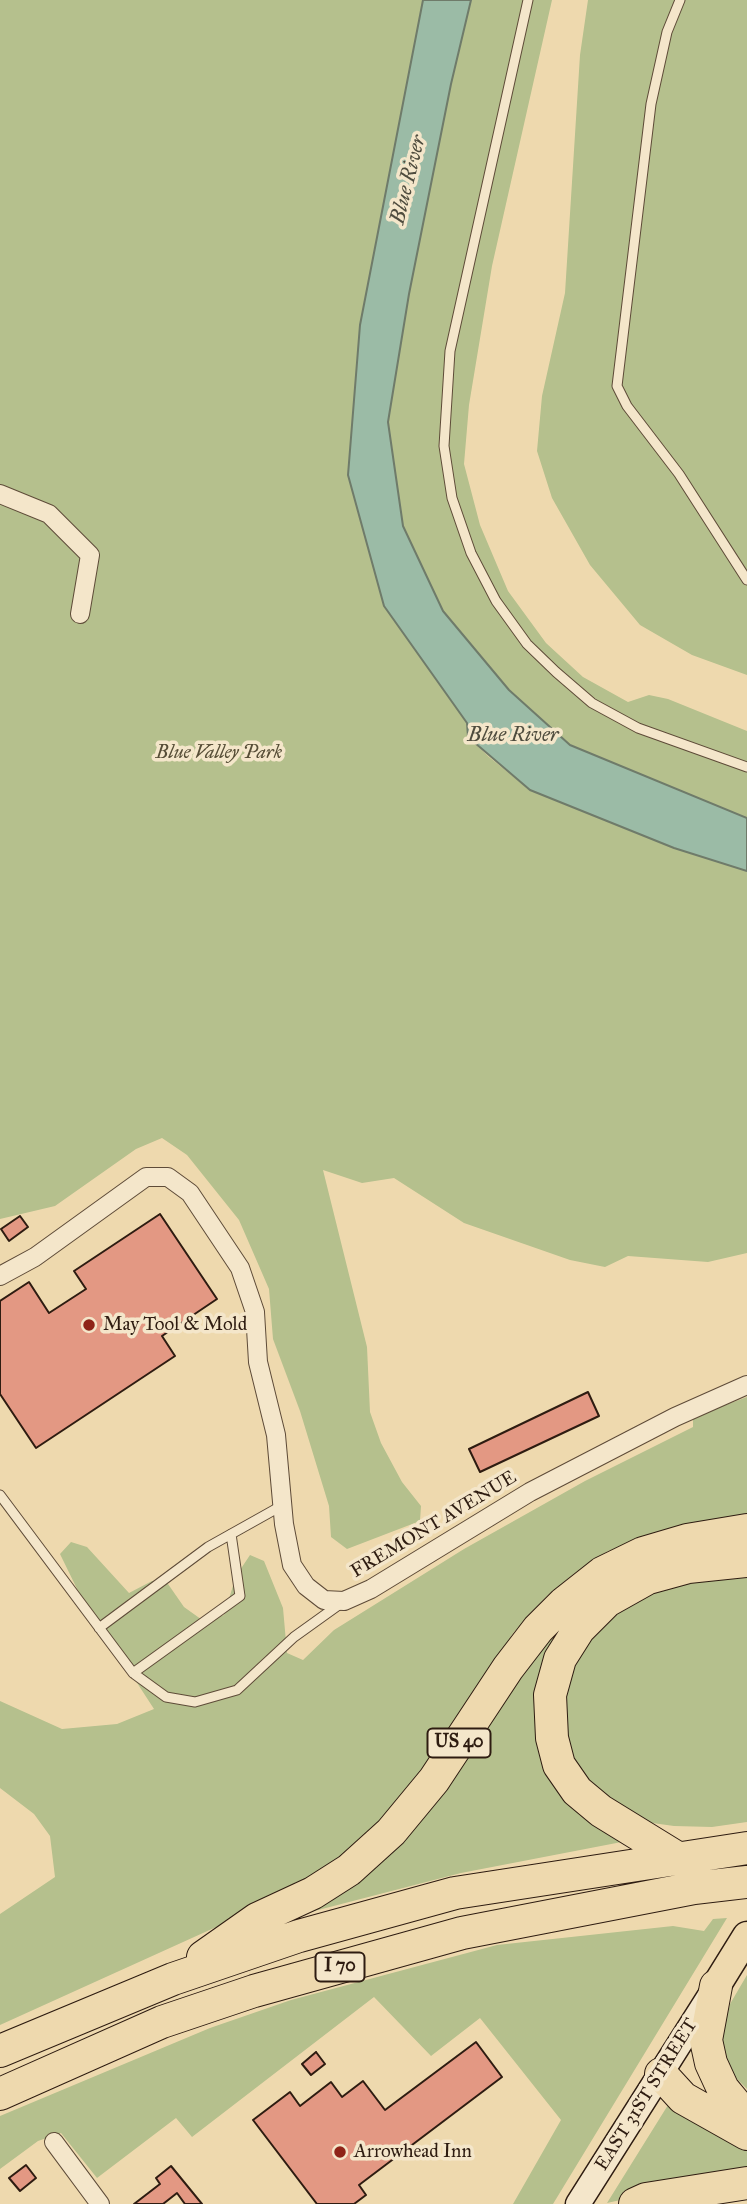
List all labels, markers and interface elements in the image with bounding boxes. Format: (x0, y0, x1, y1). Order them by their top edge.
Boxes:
water label: Blue River (386, 133, 432, 227)
water label: Blue River (468, 723, 558, 749)
park label: Blue Valley Park (156, 742, 282, 764)
place label: May Tool & Mold (103, 1314, 247, 1336)
marker: May Tool & Mold (81, 1317, 97, 1333)
street label: FREMONT AVENUE (347, 1467, 521, 1583)
road number: US 40 (428, 1728, 490, 1758)
road number: I 70 (316, 1952, 364, 1982)
street label: EAST 31ST STREET (591, 2015, 703, 2175)
place label: Arrowhead Inn (354, 2141, 472, 2163)
marker: Arrowhead Inn (332, 2144, 348, 2160)

